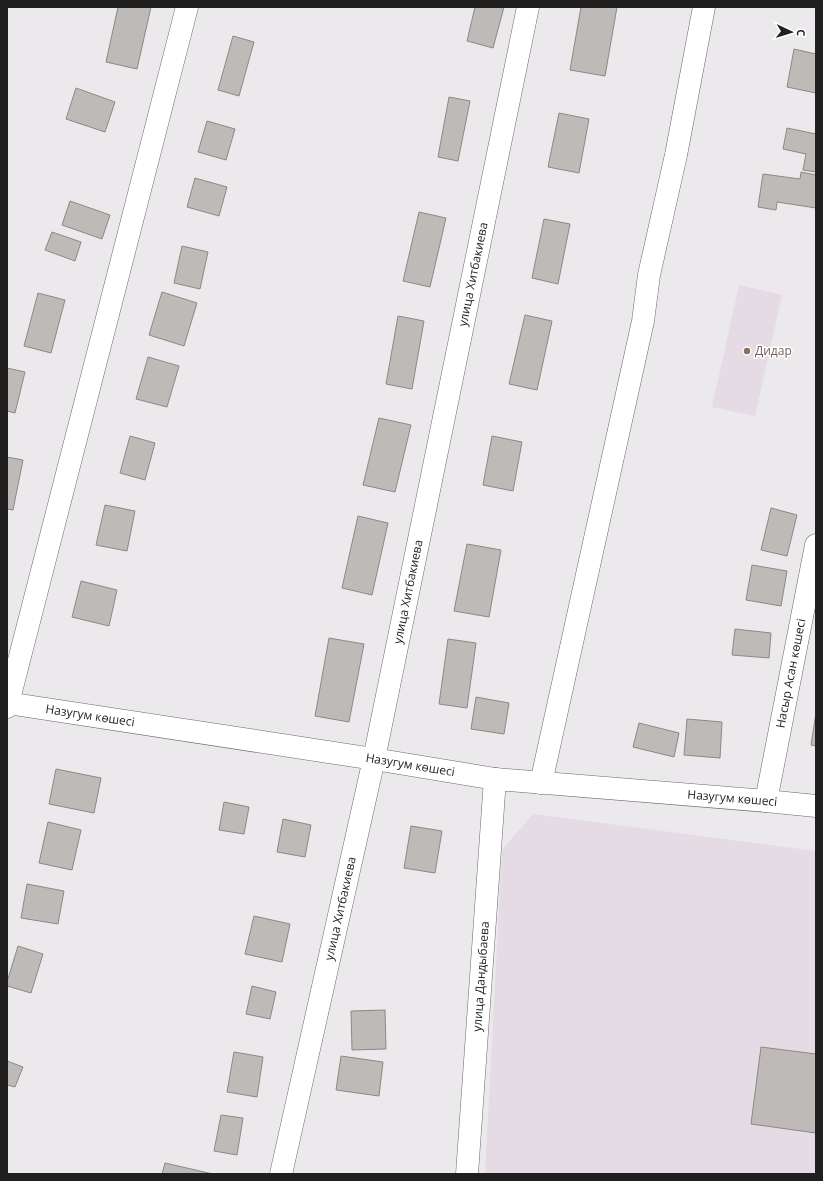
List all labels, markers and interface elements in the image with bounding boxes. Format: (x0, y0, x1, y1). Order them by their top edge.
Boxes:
north arrow (771, 12, 811, 52)
text: С (794, 29, 809, 37)
street label: улица Хитбакиева (454, 221, 492, 328)
place label: Дидар (755, 342, 792, 359)
marker: Дидар (742, 346, 752, 356)
street label: улица Хитбакиева (389, 538, 427, 645)
street label: Насыр Асан көшесі (771, 617, 809, 730)
street label: Назугум көшесі (44, 700, 136, 730)
street label: Назугум көшесі (365, 749, 456, 780)
street label: Назугум көшесі (687, 786, 778, 810)
street label: улица Хитбакиева (320, 855, 360, 962)
street label: улица Дандыбаева (468, 921, 493, 1032)

